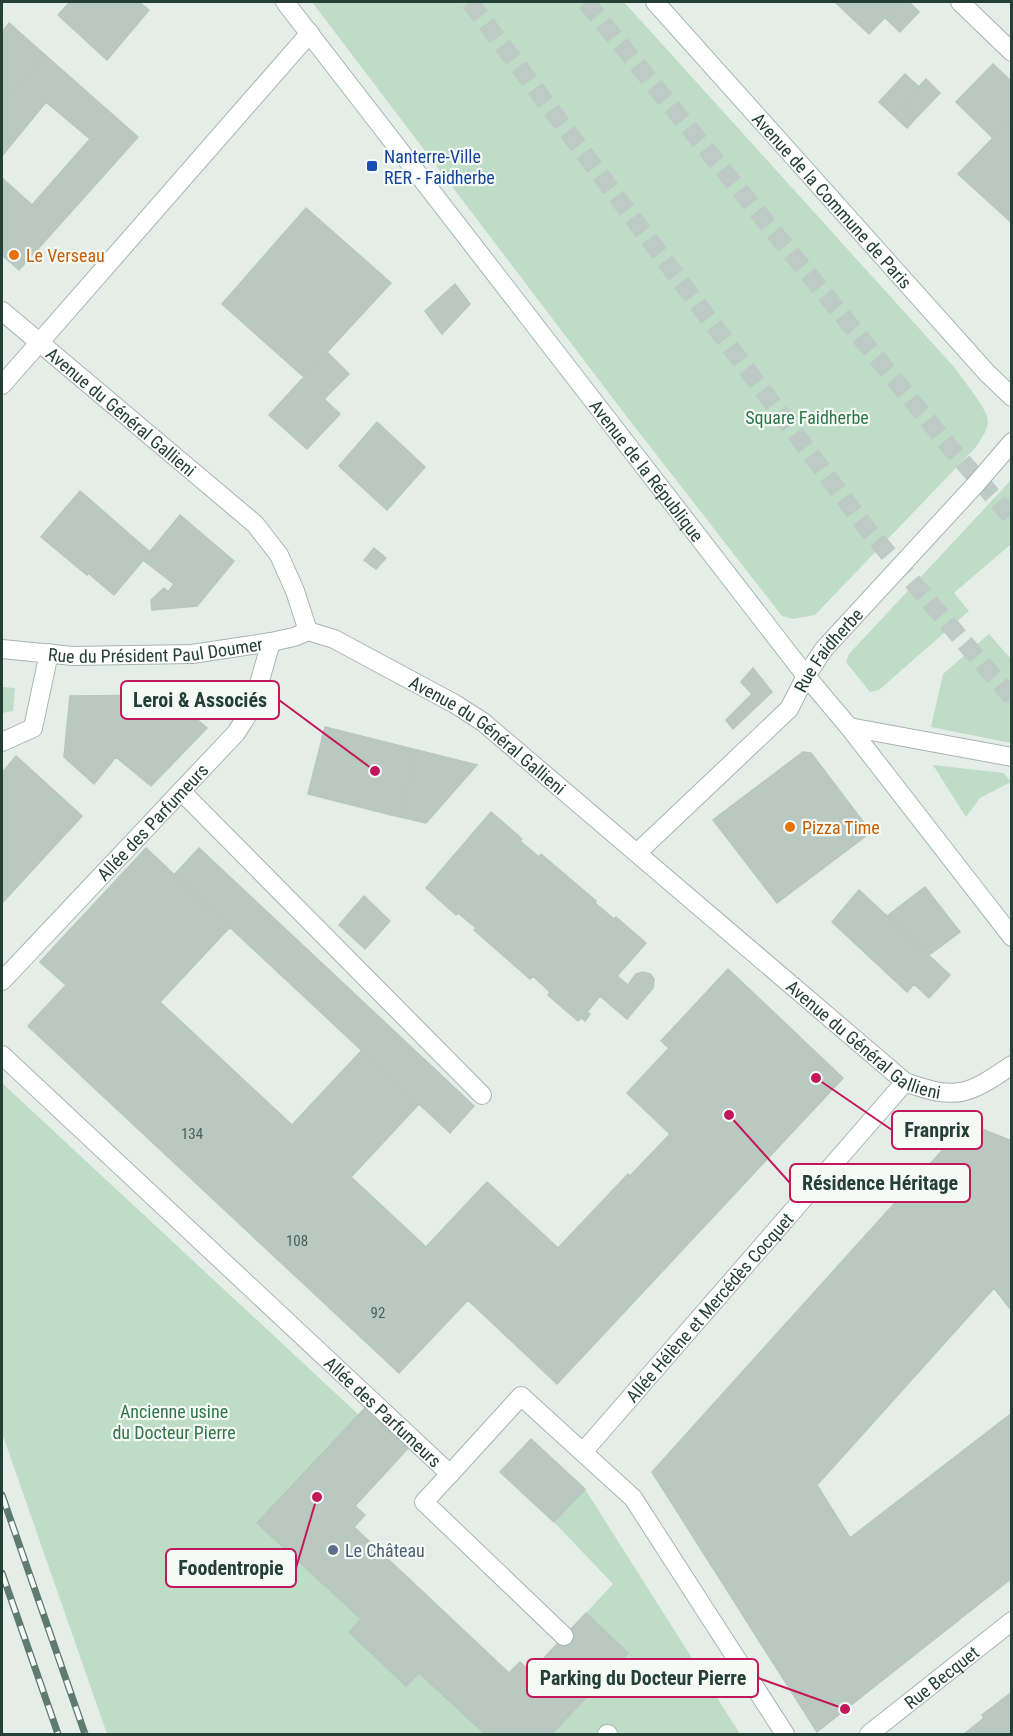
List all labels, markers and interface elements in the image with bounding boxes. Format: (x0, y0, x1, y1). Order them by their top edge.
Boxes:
street label: Avenue de la Commune de Paris (748, 108, 916, 292)
place label: Nanterre-Ville RER - Faidherbe (384, 146, 495, 188)
marker: Nanterre-Ville RER - Faidherbe (365, 159, 379, 173)
place label: Le Verseau (26, 245, 105, 266)
marker: Le Verseau (7, 248, 21, 262)
street label: Avenue du Général Gallieni (42, 343, 200, 480)
street label: Avenue de la République (586, 395, 708, 545)
park label: Square Faidherbe (745, 407, 869, 428)
street label: Rue Faidherbe (789, 604, 867, 695)
street label: Rue du Président Paul Doumer (47, 633, 265, 667)
street label: Avenue du Général Gallieni (406, 671, 570, 799)
callout: Leroi & Associés (121, 681, 279, 719)
text: Leroi & Associés (133, 688, 267, 712)
street label: Allée des Parfumeurs (92, 759, 212, 884)
place label: Pizza Time (802, 817, 880, 838)
marker: Pizza Time (783, 820, 797, 834)
street label: Avenue du Général Gallieni (782, 975, 942, 1102)
callout: Franprix (892, 1111, 982, 1149)
text: Franprix (904, 1118, 970, 1142)
house number: 134 (181, 1125, 203, 1143)
callout: Résidence Héritage (790, 1164, 970, 1202)
text: Résidence Héritage (802, 1171, 958, 1195)
street label: Allée Hélène et Mercédès Cocquet (621, 1208, 797, 1406)
house number: 108 (286, 1232, 308, 1250)
house number: 92 (371, 1304, 385, 1322)
street label: Allée des Parfumeurs (320, 1352, 446, 1471)
park label: Ancienne usine du Docteur Pierre (112, 1401, 236, 1443)
place label: Le Château (345, 1540, 425, 1561)
marker: Le Château (326, 1543, 340, 1557)
callout: Foodentropie (166, 1549, 296, 1587)
text: Foodentropie (178, 1556, 284, 1580)
street label: Rue Becquet (900, 1641, 983, 1713)
callout: Parking du Docteur Pierre (527, 1659, 758, 1697)
text: Parking du Docteur Pierre (540, 1666, 746, 1690)

